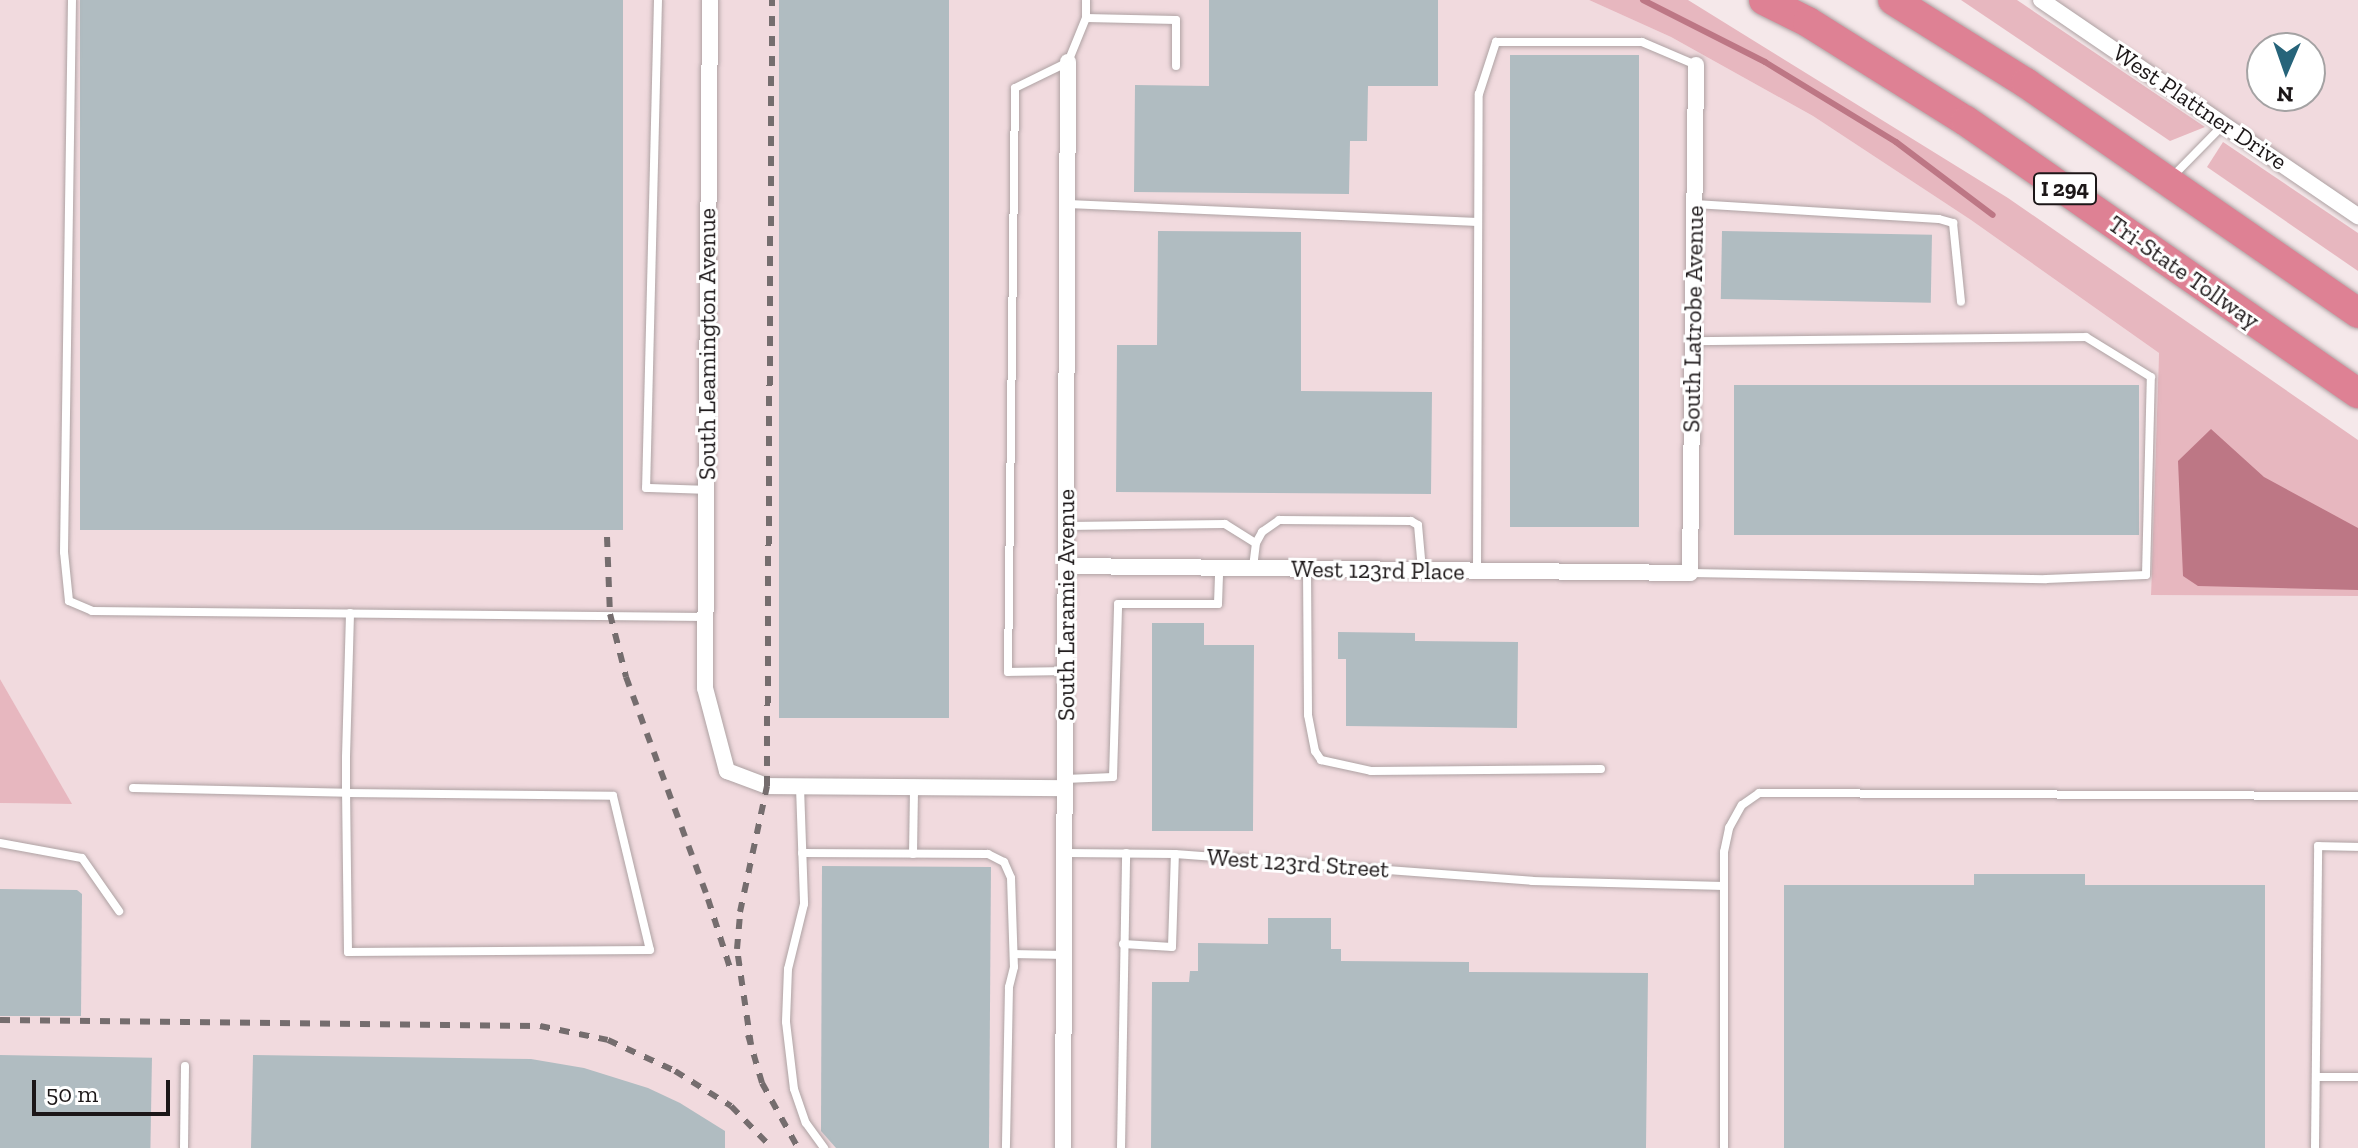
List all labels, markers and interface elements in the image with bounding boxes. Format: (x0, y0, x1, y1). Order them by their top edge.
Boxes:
north arrow (2246, 32, 2326, 112)
street label: West Plattner Drive (2107, 38, 2293, 176)
text: N (2276, 81, 2294, 108)
road number: I 294 (2033, 171, 2097, 207)
street label: South Latrobe Avenue (1677, 205, 1709, 433)
street label: South Leamington Avenue (693, 207, 721, 481)
street label: Tri-State Tollway (2103, 209, 2265, 335)
street label: South Laramie Avenue (1052, 489, 1080, 721)
street label: West 123rd Place (1291, 554, 1465, 586)
street label: West 123rd Street (1206, 842, 1390, 884)
scale bar (36, 1064, 174, 1114)
text: 50 m (46, 1079, 98, 1108)

